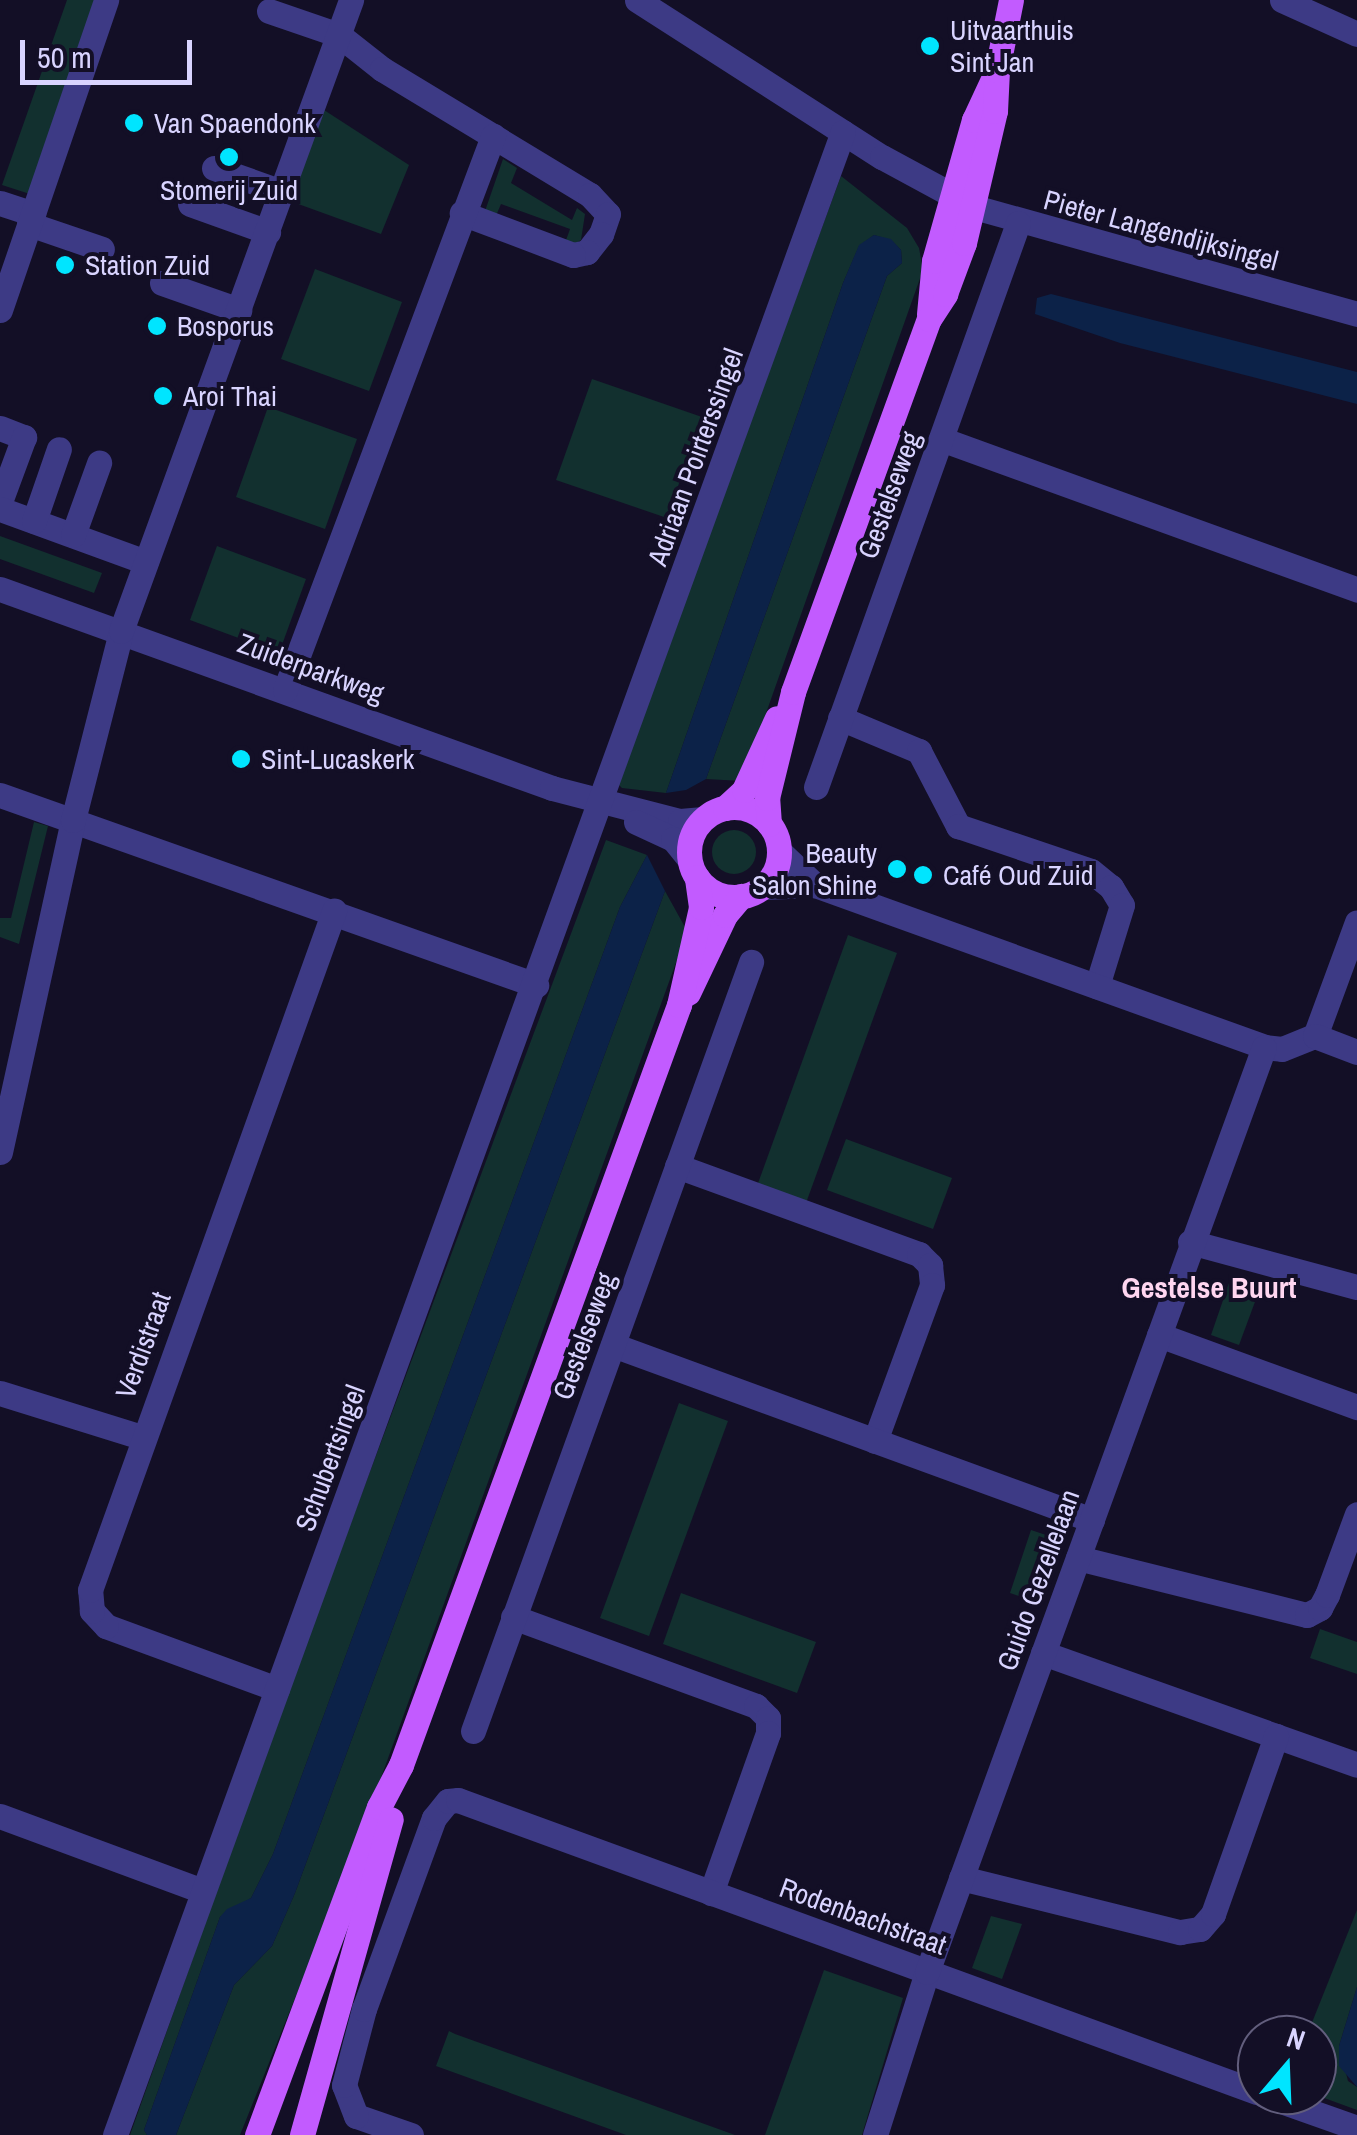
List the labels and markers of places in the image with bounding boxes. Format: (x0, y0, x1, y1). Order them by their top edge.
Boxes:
place label: Uitvaarthuis Sint Jan (950, 13, 1074, 79)
marker: Uitvaarthuis Sint Jan (919, 35, 941, 57)
place label: Van Spaendonk (154, 106, 316, 140)
marker: Van Spaendonk (123, 112, 145, 134)
marker: Stomerij Zuid (218, 146, 240, 168)
place label: Stomerij Zuid (160, 173, 298, 207)
place label: Station Zuid (85, 248, 210, 282)
marker: Station Zuid (54, 254, 76, 276)
place label: Bosporus (177, 309, 274, 343)
marker: Bosporus (146, 315, 168, 337)
place label: Aroi Thai (183, 379, 277, 413)
marker: Aroi Thai (152, 385, 174, 407)
place label: Sint-Lucaskerk (261, 742, 414, 776)
marker: Sint-Lucaskerk (230, 748, 252, 770)
place label: Beauty Salon Shine (752, 836, 877, 902)
marker: Beauty Salon Shine (886, 858, 908, 880)
place label: Café Oud Zuid (943, 858, 1094, 892)
marker: Café Oud Zuid (912, 864, 934, 886)

